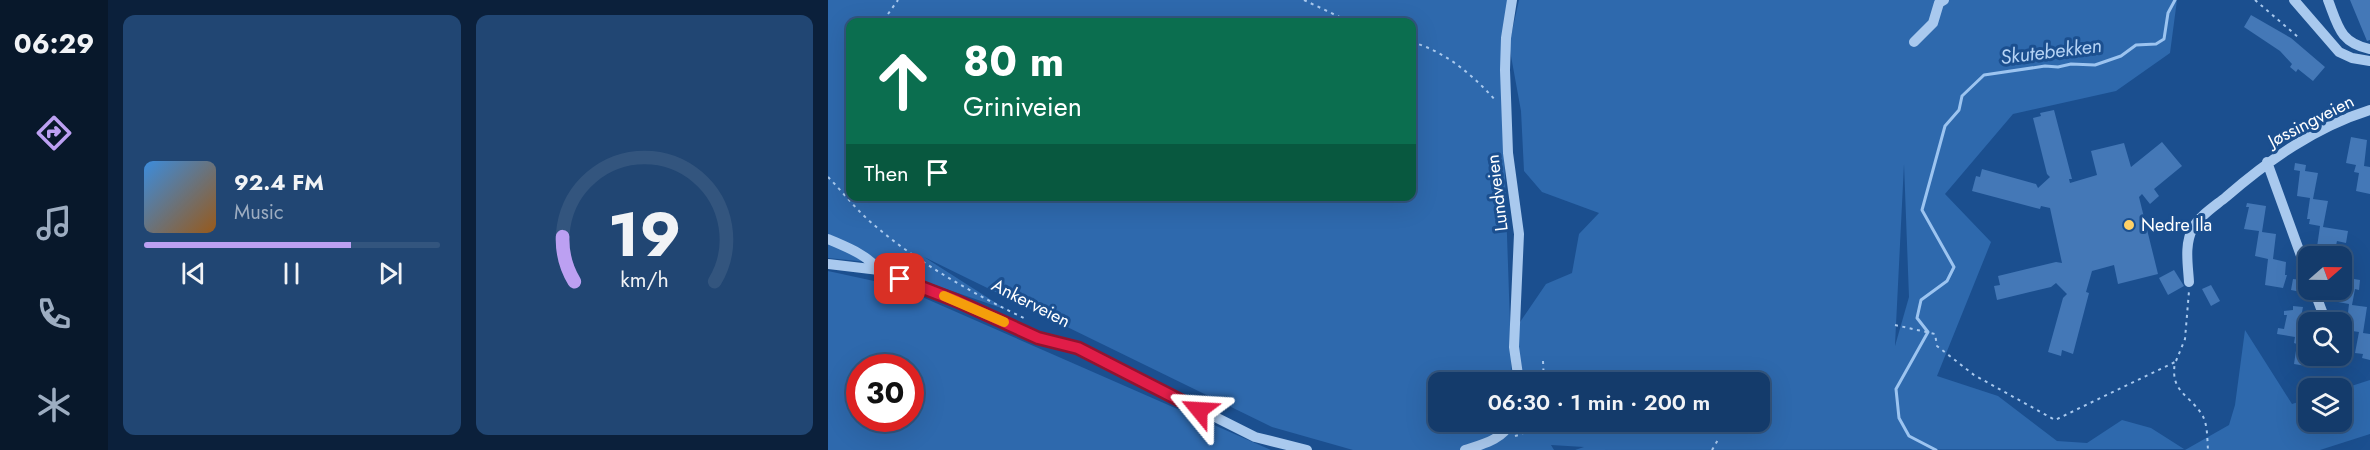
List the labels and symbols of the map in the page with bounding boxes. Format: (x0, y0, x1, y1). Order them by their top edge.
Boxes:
water label: Skutebekken (1999, 31, 2103, 72)
street label: Jøssingveien (2262, 88, 2359, 155)
street label: Lundveien (1479, 153, 1515, 233)
place label: Nedre Ila (2141, 212, 2212, 238)
marker: Nedre Ila (2122, 218, 2136, 232)
north arrow (2298, 246, 2352, 300)
pin (874, 253, 925, 304)
street label: Ankerveien (987, 272, 1075, 334)
speed limit sign: 30 (846, 354, 924, 432)
position arrow (1167, 378, 1231, 442)

